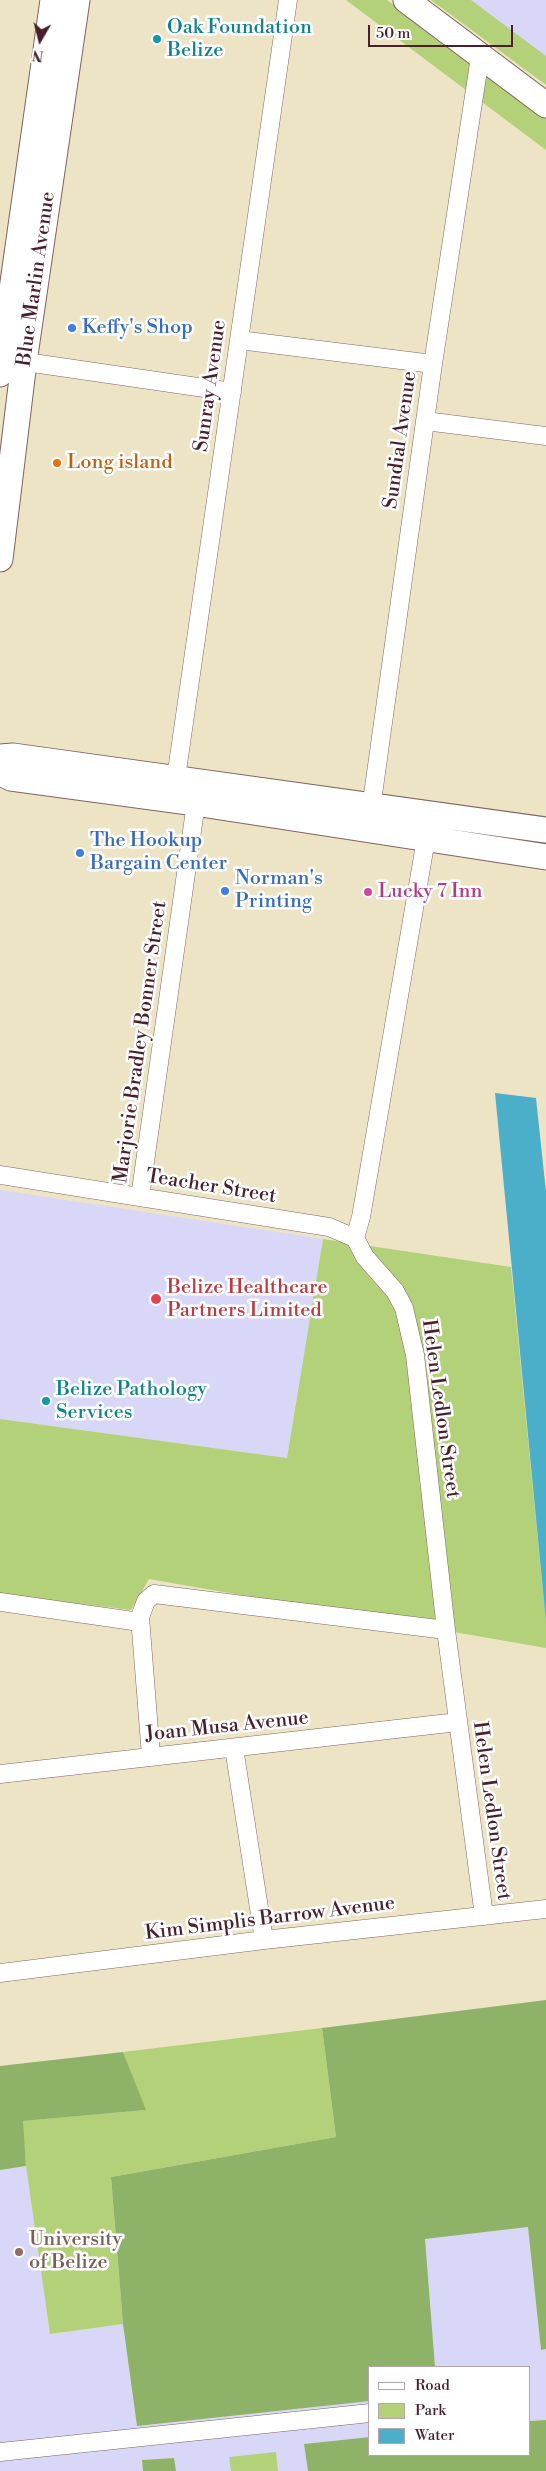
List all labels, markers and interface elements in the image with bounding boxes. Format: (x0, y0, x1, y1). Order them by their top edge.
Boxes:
north arrow (15, 15, 65, 65)
scale bar (371, 15, 516, 47)
place label: Oak Foundation Belize (167, 16, 312, 63)
text: 50 m (376, 24, 410, 43)
marker: Oak Foundation Belize (151, 33, 163, 45)
text: N (31, 45, 45, 65)
street label: Blue Marlin Avenue (13, 190, 61, 368)
place label: Keffy's Shop (82, 316, 193, 340)
street label: Sunray Avenue (190, 318, 232, 454)
marker: Keffy's Shop (66, 322, 78, 334)
street label: Sundial Avenue (379, 370, 423, 510)
place label: Long island (67, 451, 173, 475)
marker: Long island (51, 457, 63, 469)
place label: The Hookup Bargain Center (90, 829, 227, 876)
marker: The Hookup Bargain Center (74, 847, 86, 859)
place label: Norman's Printing (235, 867, 323, 914)
place label: Lucky 7 Inn (378, 880, 482, 904)
marker: Norman's Printing (219, 885, 231, 897)
marker: Lucky 7 Inn (362, 886, 374, 898)
street label: Marjorie Bradley Bonner Street (109, 899, 173, 1185)
street label: Teacher Street (144, 1165, 278, 1209)
place label: Belize Healthcare Partners Limited (167, 1276, 328, 1323)
marker: Belize Healthcare Partners Limited (149, 1292, 163, 1306)
street label: Helen Ledlon Street (416, 1318, 464, 1500)
place label: Belize Pathology Services (56, 1378, 207, 1425)
marker: Belize Pathology Services (40, 1395, 52, 1407)
street label: Joan Musa Avenue (144, 1706, 310, 1748)
street label: Helen Ledlon Street (467, 1720, 515, 1902)
street label: Kim Simplis Barrow Avenue (144, 1892, 396, 1946)
place label: University of Belize (29, 2228, 122, 2275)
marker: University of Belize (13, 2246, 25, 2258)
legend (368, 2366, 531, 2456)
text: Road (415, 2376, 450, 2395)
text: Park (415, 2401, 446, 2420)
text: Water (415, 2426, 454, 2445)

